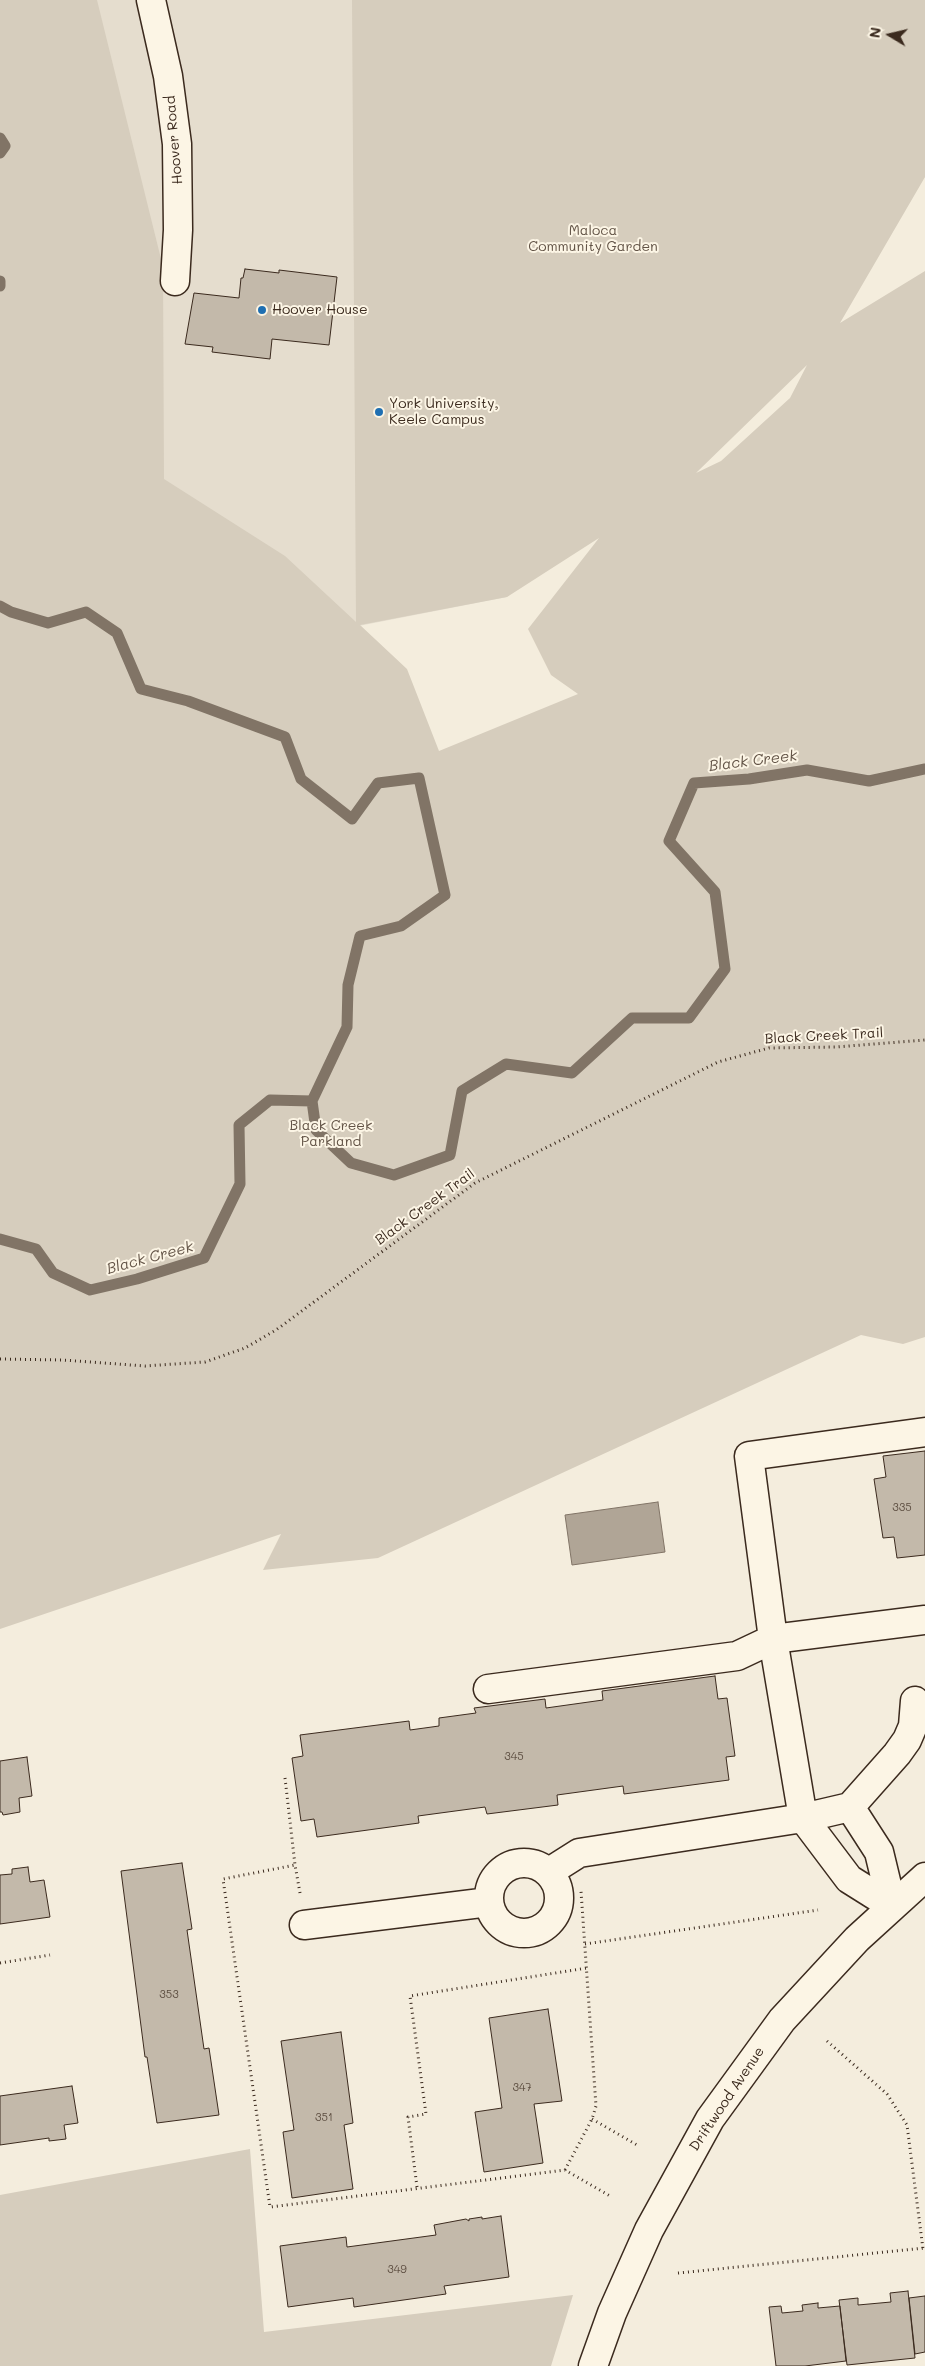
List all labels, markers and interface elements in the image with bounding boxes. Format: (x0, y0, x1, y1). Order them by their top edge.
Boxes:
north arrow (865, 10, 915, 60)
text: N (864, 26, 885, 39)
street label: Hoover Road (162, 95, 186, 185)
park label: Maloca Community Garden (528, 223, 658, 256)
place label: Hoover House (272, 302, 368, 318)
marker: Hoover House (256, 304, 268, 316)
place label: York University, Keele Campus (389, 396, 499, 428)
marker: York University, Keele Campus (373, 406, 385, 418)
water label: Black Creek (708, 747, 798, 775)
street label: Black Creek Trail (764, 1025, 884, 1047)
park label: Black Creek Parkland (290, 1118, 372, 1150)
street label: Black Creek Trail (372, 1165, 478, 1249)
water label: Black Creek (105, 1238, 195, 1278)
house number: 335 (892, 1501, 912, 1515)
house number: 345 (504, 1750, 524, 1764)
house number: 353 (159, 1988, 179, 2002)
street label: Driftwood Avenue (686, 2044, 768, 2154)
house number: 347 (512, 2081, 532, 2095)
house number: 351 (315, 2111, 333, 2125)
house number: 349 (387, 2263, 407, 2277)

